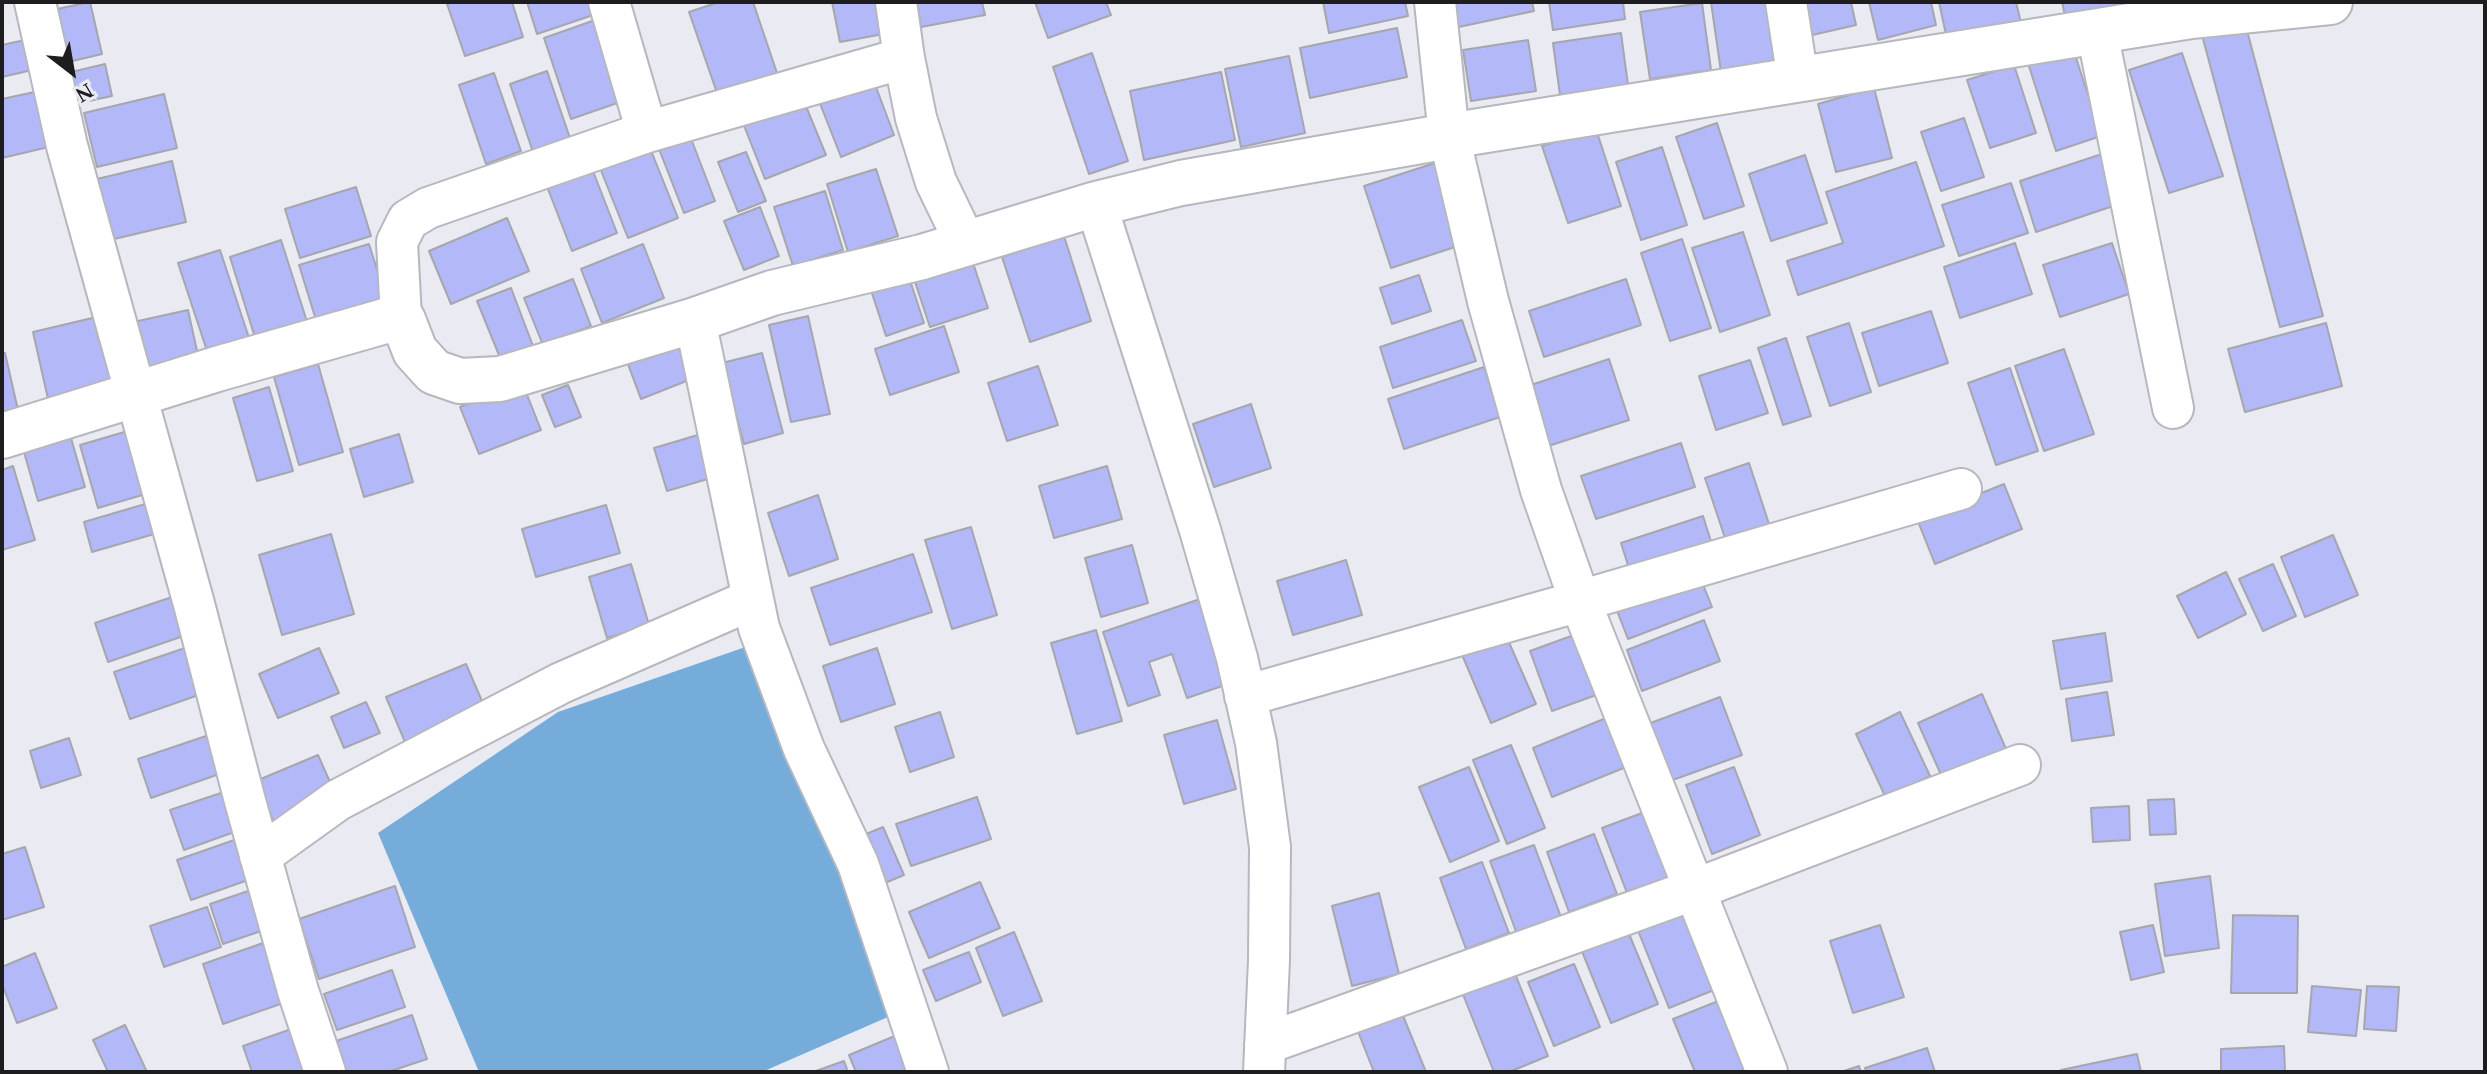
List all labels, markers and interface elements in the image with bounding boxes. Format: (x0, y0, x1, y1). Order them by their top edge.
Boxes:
north arrow (32, 32, 112, 112)
text: N (71, 78, 98, 108)

